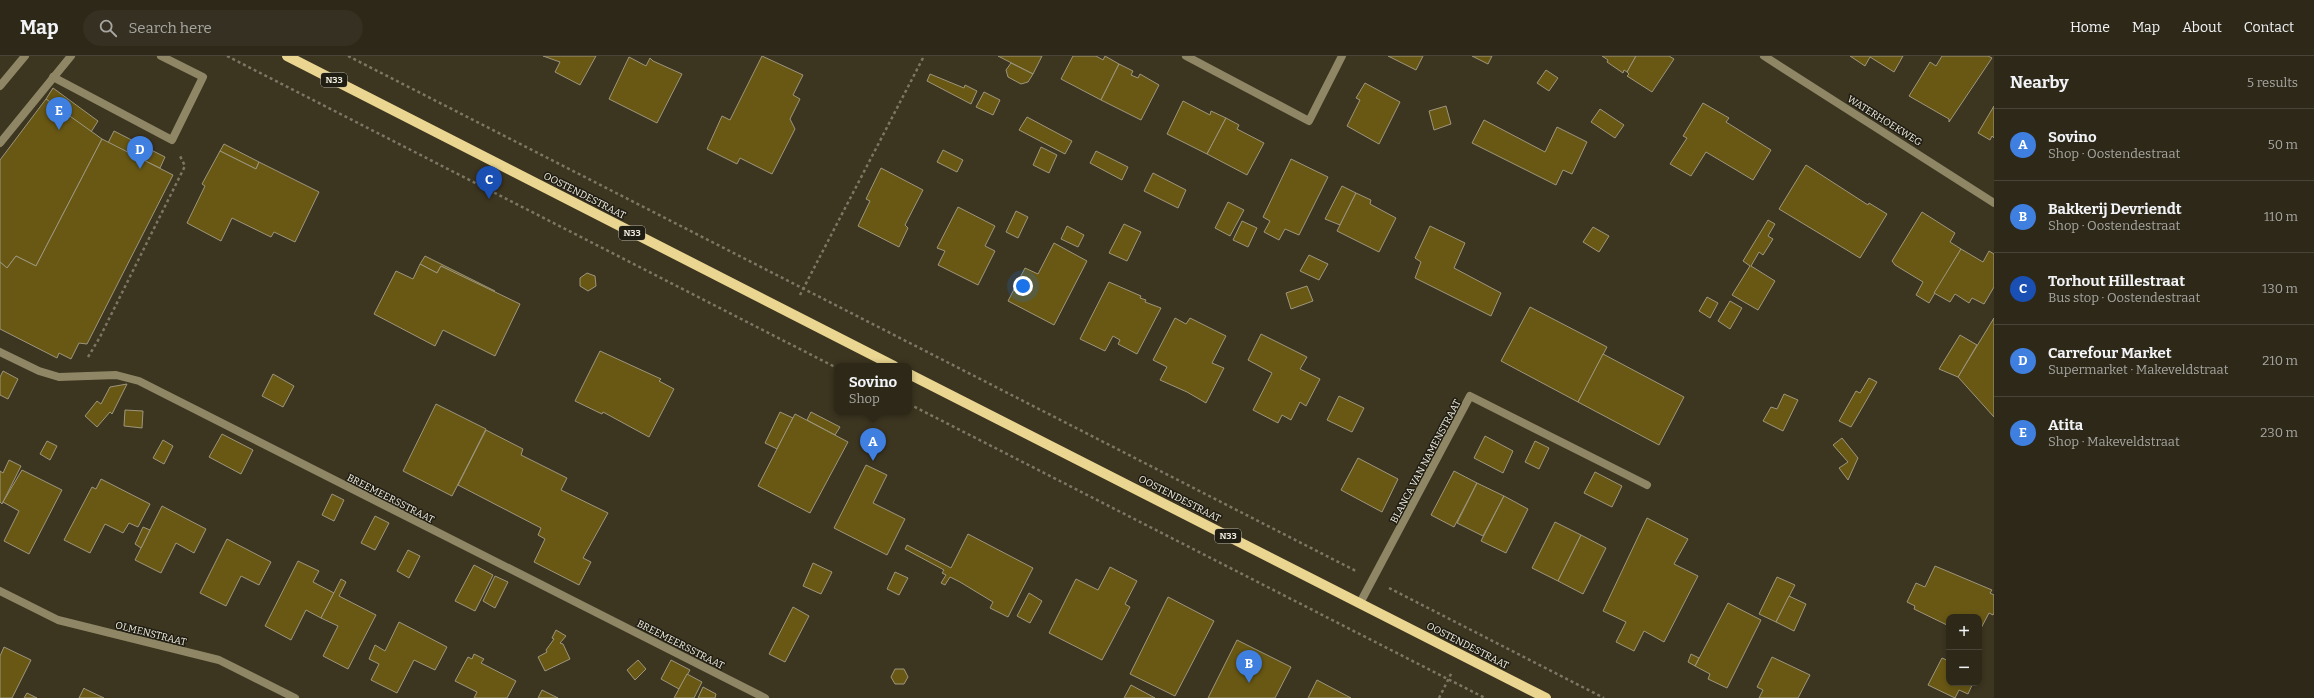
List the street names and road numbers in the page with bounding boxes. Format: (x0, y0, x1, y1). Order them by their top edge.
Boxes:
road number: N33 (321, 73, 347, 87)
street label: WATERHOEKWEG (1845, 93, 1925, 149)
street label: OOSTENDESTRAAT (541, 170, 628, 222)
road number: N33 (619, 226, 645, 240)
street label: BLANCA VAN NAMENSTRAAT (1388, 397, 1464, 525)
street label: BREEMEERSSTRAAT (345, 472, 436, 526)
street label: OOSTENDESTRAAT (1136, 473, 1223, 525)
road number: N33 (1215, 529, 1241, 543)
street label: BREEMEERSSTRAAT (635, 618, 726, 672)
street label: OLMENSTRAAT (114, 619, 188, 649)
street label: OOSTENDESTRAAT (1424, 620, 1511, 672)

